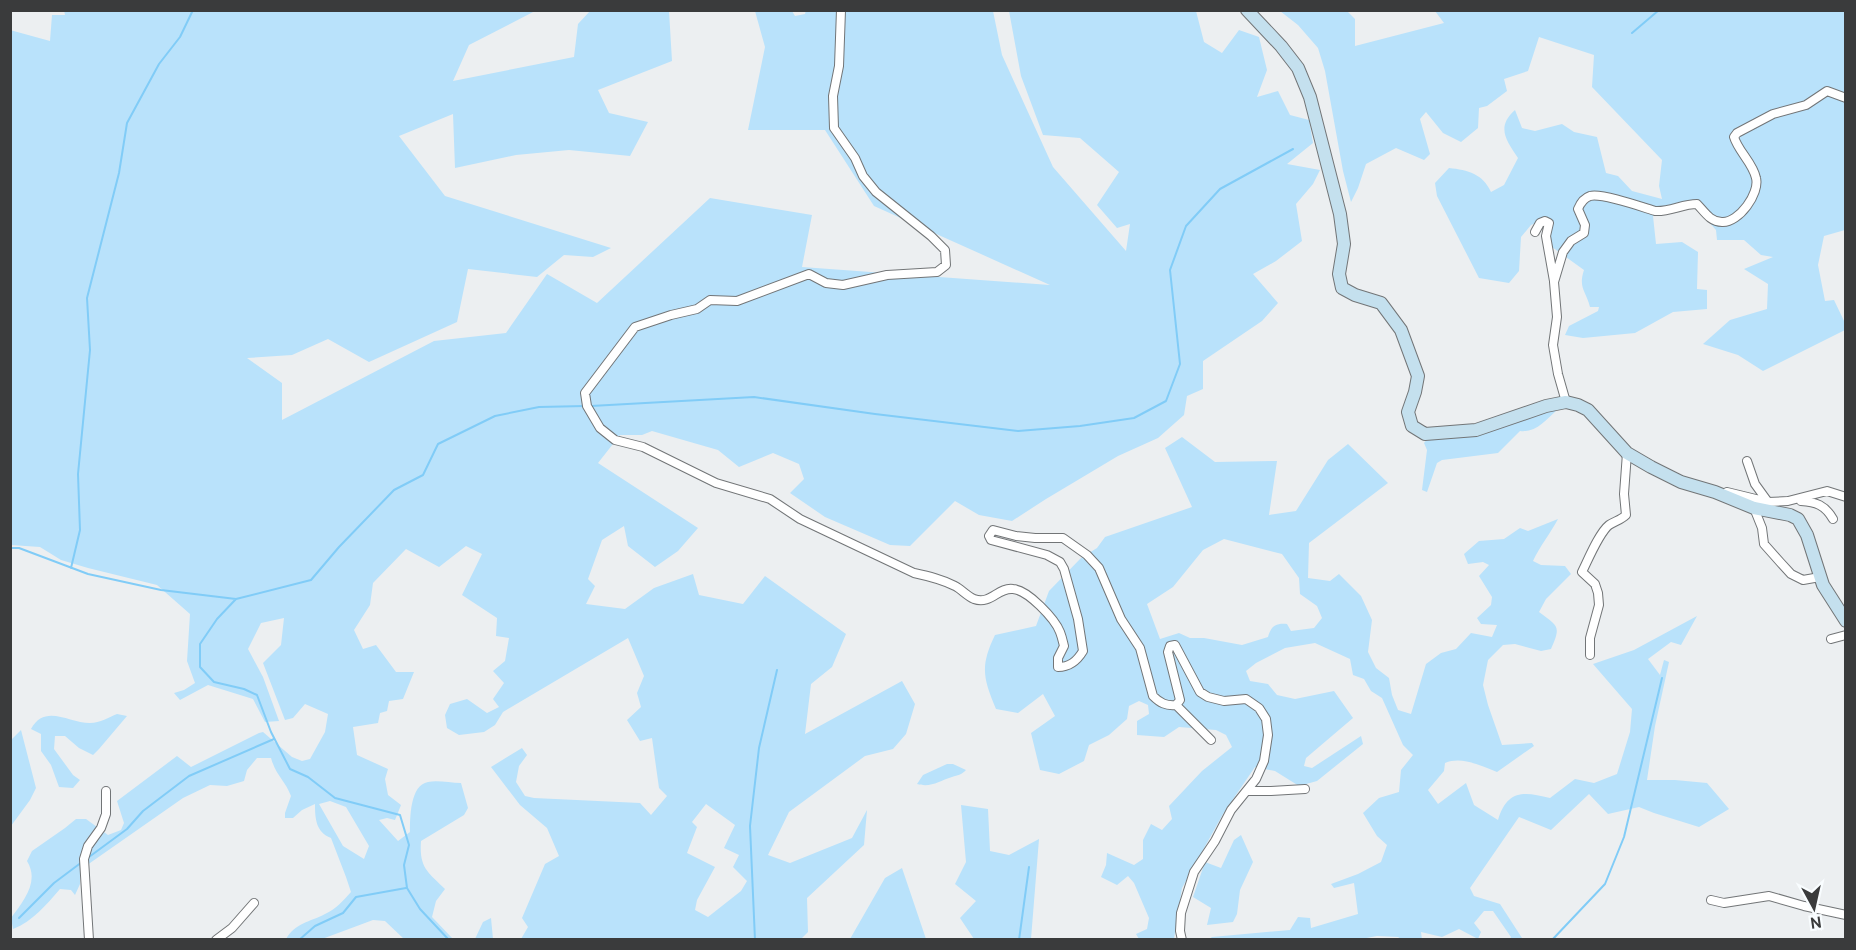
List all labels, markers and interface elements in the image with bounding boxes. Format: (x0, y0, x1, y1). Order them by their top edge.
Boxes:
north arrow (1784, 878, 1844, 938)
text: N (1809, 912, 1823, 933)

